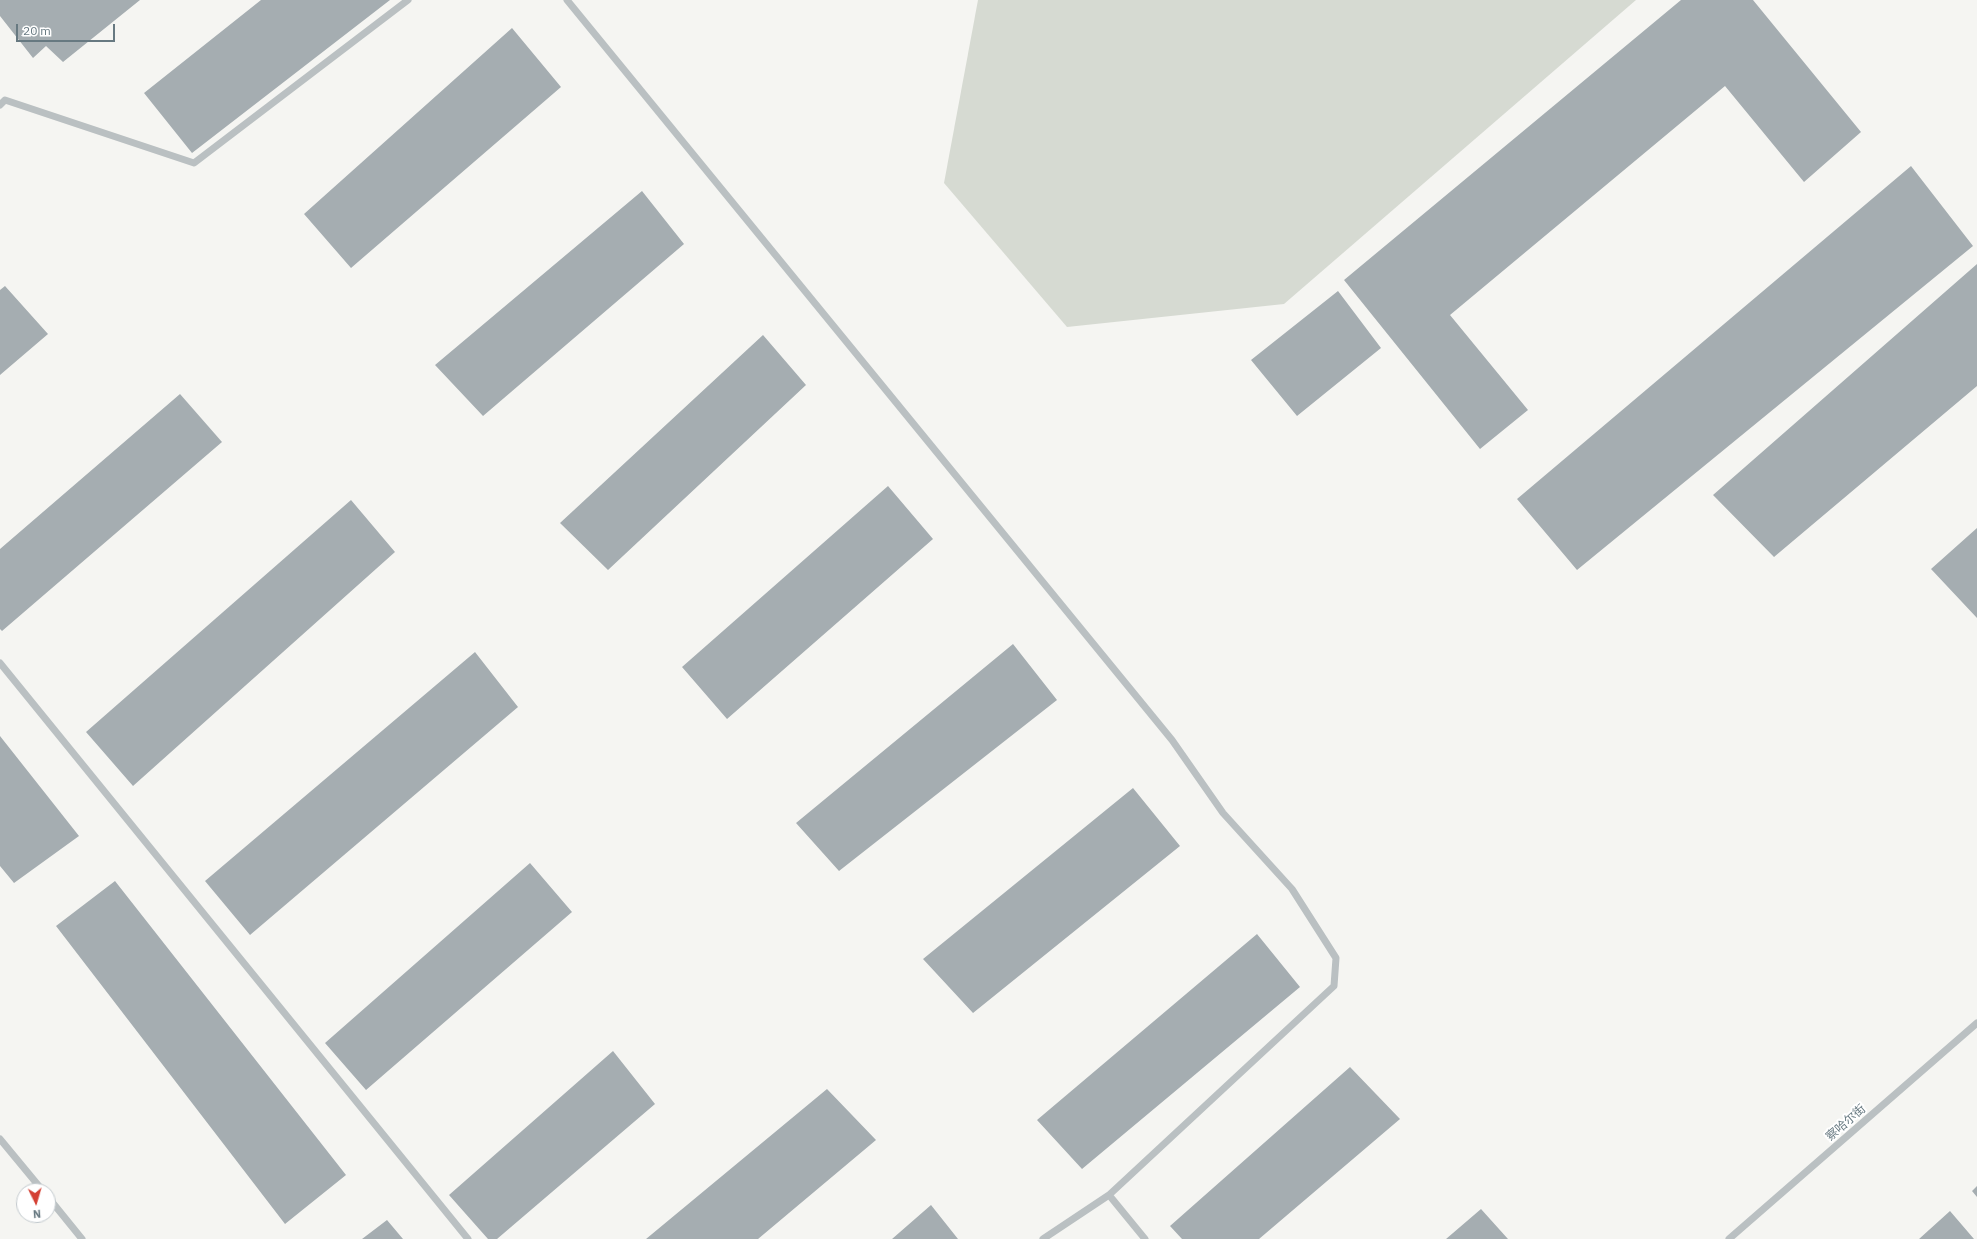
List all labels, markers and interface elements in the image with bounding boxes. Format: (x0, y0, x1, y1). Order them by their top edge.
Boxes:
scale bar (18, 16, 117, 42)
text: 20 m (23, 23, 51, 38)
street label: 察哈尔街 (1823, 1102, 1869, 1144)
north arrow (16, 1183, 56, 1223)
text: N (32, 1207, 42, 1221)

